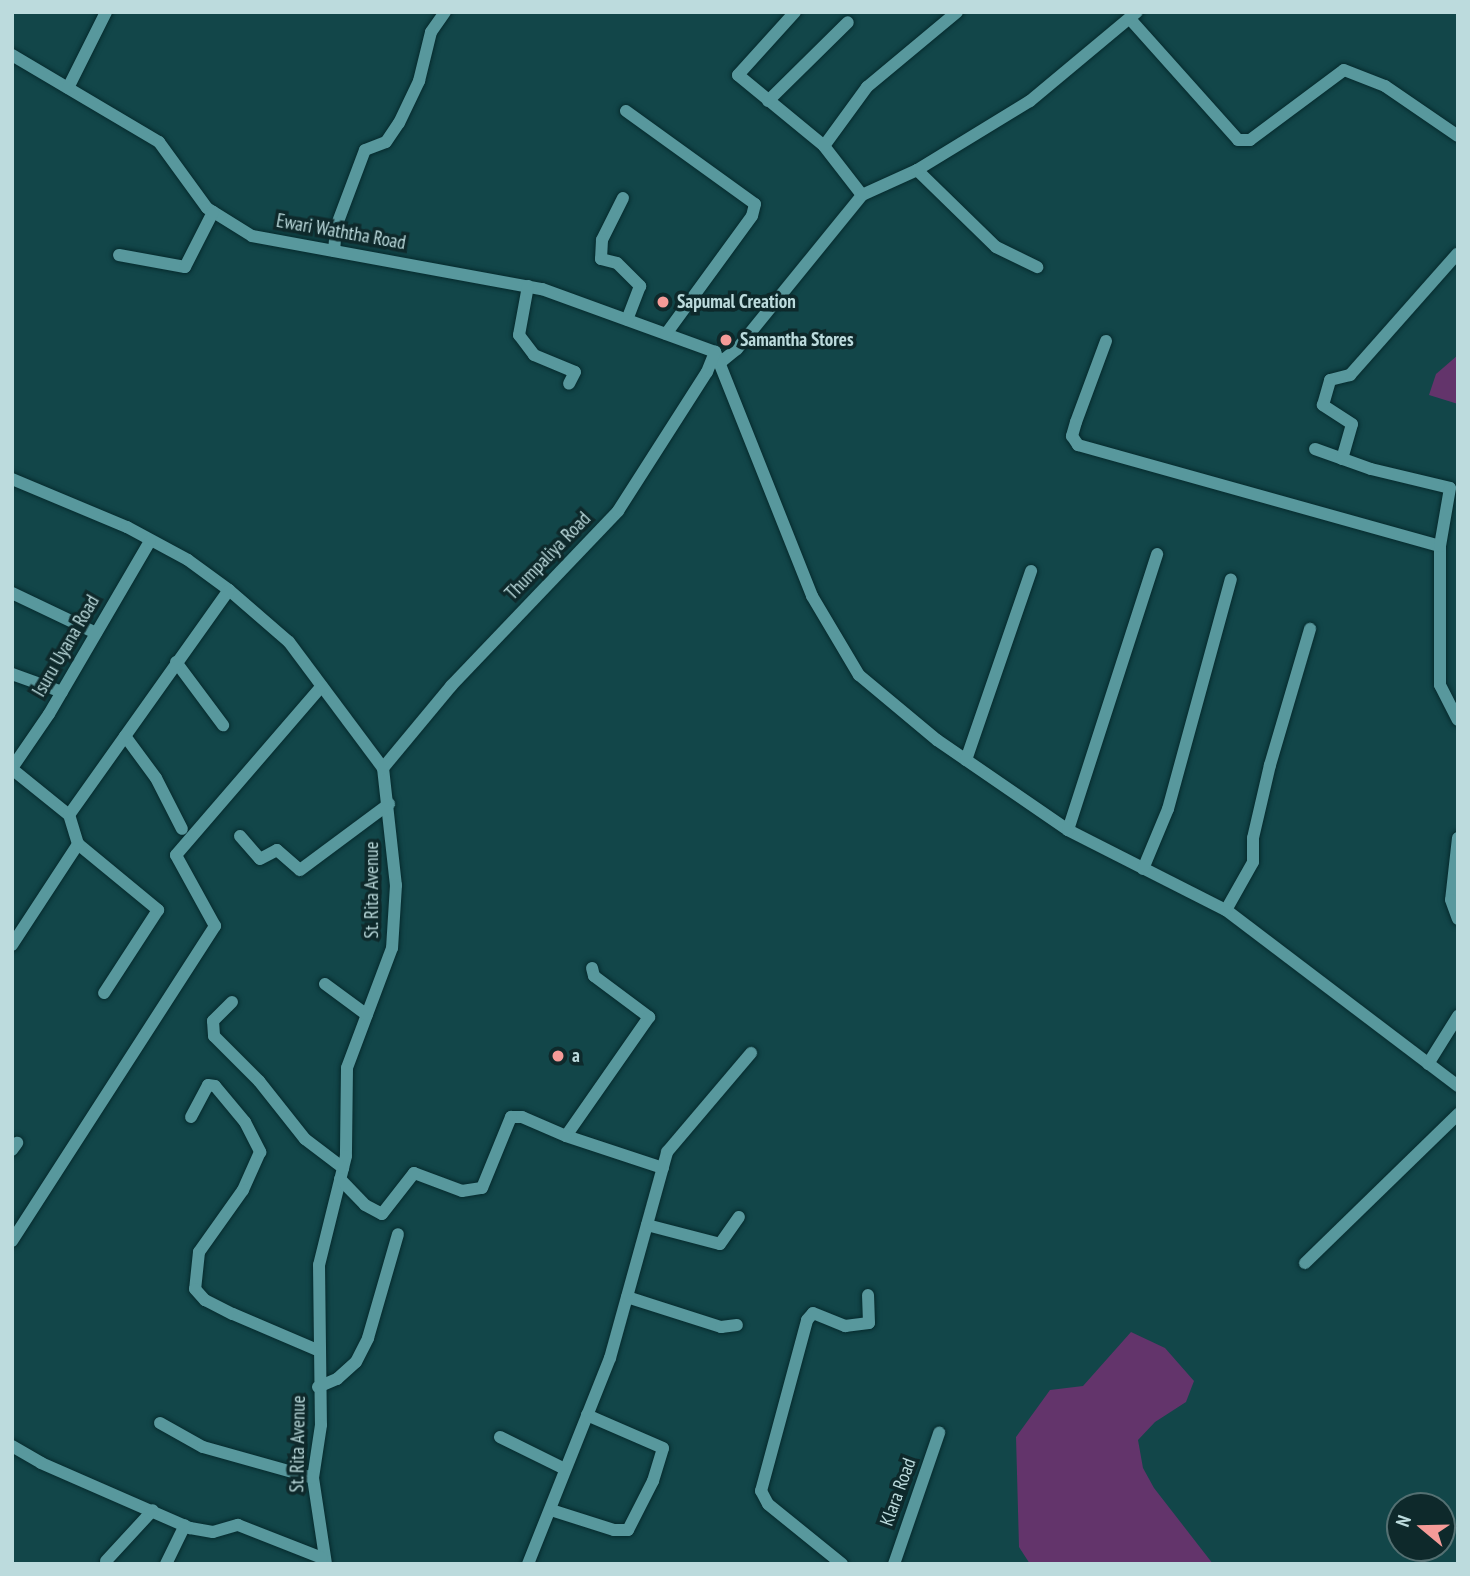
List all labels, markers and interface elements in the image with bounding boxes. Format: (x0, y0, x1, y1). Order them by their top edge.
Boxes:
street label: Ewari Waththa Road (274, 209, 408, 255)
place label: Sapumal Creation (677, 291, 796, 313)
marker: Sapumal Creation (655, 294, 671, 310)
place label: Samantha Stores (740, 329, 854, 351)
marker: Samantha Stores (718, 332, 734, 348)
street label: Thumpaliya Road (501, 507, 595, 605)
street label: Isuru Uyana Road (28, 591, 104, 701)
street label: St. Rita Avenue (361, 841, 383, 939)
place label: a (572, 1045, 580, 1067)
marker: a (550, 1048, 566, 1064)
street label: St. Rita Avenue (286, 1394, 310, 1494)
street label: Klara Road (875, 1455, 921, 1529)
north arrow (1386, 1492, 1456, 1562)
text: N (1390, 1512, 1416, 1530)

